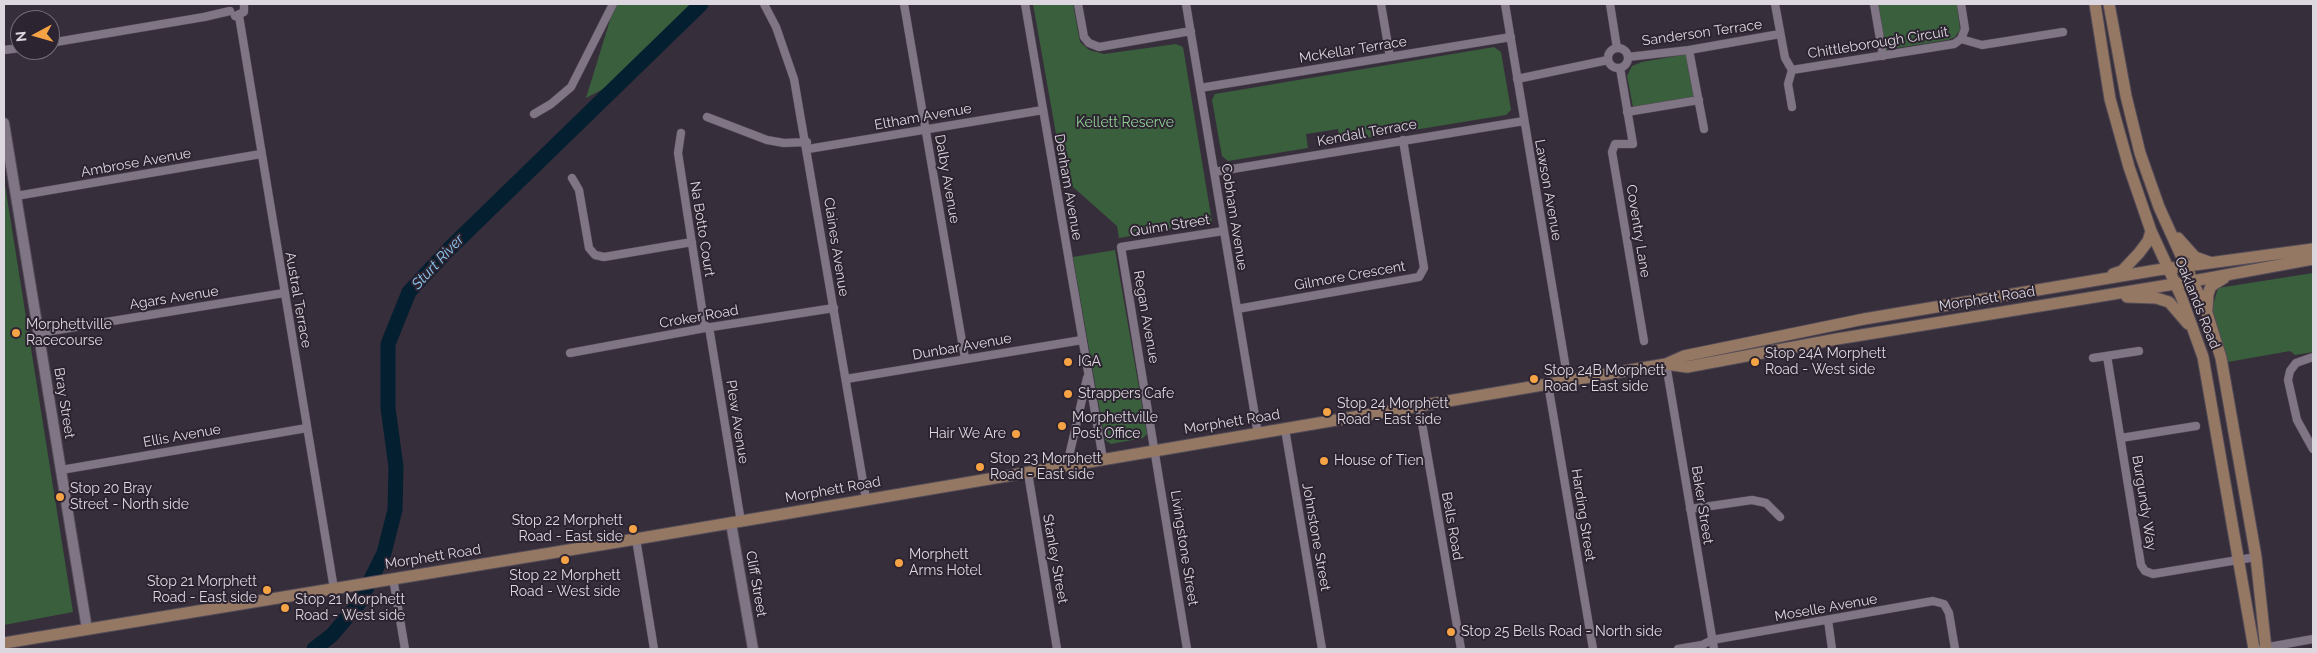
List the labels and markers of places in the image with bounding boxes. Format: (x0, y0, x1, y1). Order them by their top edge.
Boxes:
place label: Morphettville Racecourse (26, 317, 112, 350)
marker: Morphettville Racecourse (10, 327, 22, 339)
place label: Stop 24A Morphett Road - West side (1765, 346, 1886, 378)
place label: IGA (1078, 354, 1101, 370)
marker: IGA (1062, 356, 1074, 368)
marker: Stop 24A Morphett Road - West side (1749, 356, 1761, 368)
place label: Stop 24B Morphett Road - East side (1544, 363, 1665, 396)
marker: Stop 24B Morphett Road - East side (1528, 373, 1540, 385)
place label: Strappers Cafe (1078, 386, 1174, 402)
marker: Strappers Cafe (1062, 388, 1074, 400)
place label: Stop 24 Morphett Road - East side (1337, 396, 1449, 428)
marker: Stop 24 Morphett Road - East side (1321, 406, 1333, 418)
place label: Morphettville Post Office (1072, 410, 1158, 442)
marker: Morphettville Post Office (1056, 420, 1068, 432)
place label: Hair We Are (929, 426, 1006, 442)
marker: Hair We Are (1010, 428, 1022, 440)
place label: Stop 23 Morphett Road - East side (990, 451, 1102, 484)
place label: House of Tien (1334, 453, 1424, 469)
marker: House of Tien (1318, 455, 1330, 467)
marker: Stop 23 Morphett Road - East side (974, 461, 986, 473)
place label: Stop 20 Bray Street - North side (70, 481, 189, 514)
marker: Stop 20 Bray Street - North side (54, 491, 66, 503)
place label: Stop 22 Morphett Road - East side (512, 513, 623, 546)
marker: Stop 22 Morphett Road - East side (627, 523, 639, 535)
place label: Morphett Arms Hotel (909, 547, 982, 580)
marker: Stop 22 Morphett Road - West side (559, 554, 571, 566)
marker: Morphett Arms Hotel (893, 557, 905, 569)
place label: Stop 22 Morphett Road - West side (509, 568, 621, 600)
place label: Stop 21 Morphett Road - East side (147, 574, 257, 606)
marker: Stop 21 Morphett Road - East side (261, 584, 273, 596)
place label: Stop 21 Morphett Road - West side (295, 592, 405, 624)
marker: Stop 21 Morphett Road - West side (279, 602, 291, 614)
place label: Stop 25 Bells Road - North side (1461, 624, 1662, 640)
marker: Stop 25 Bells Road - North side (1445, 626, 1457, 638)

